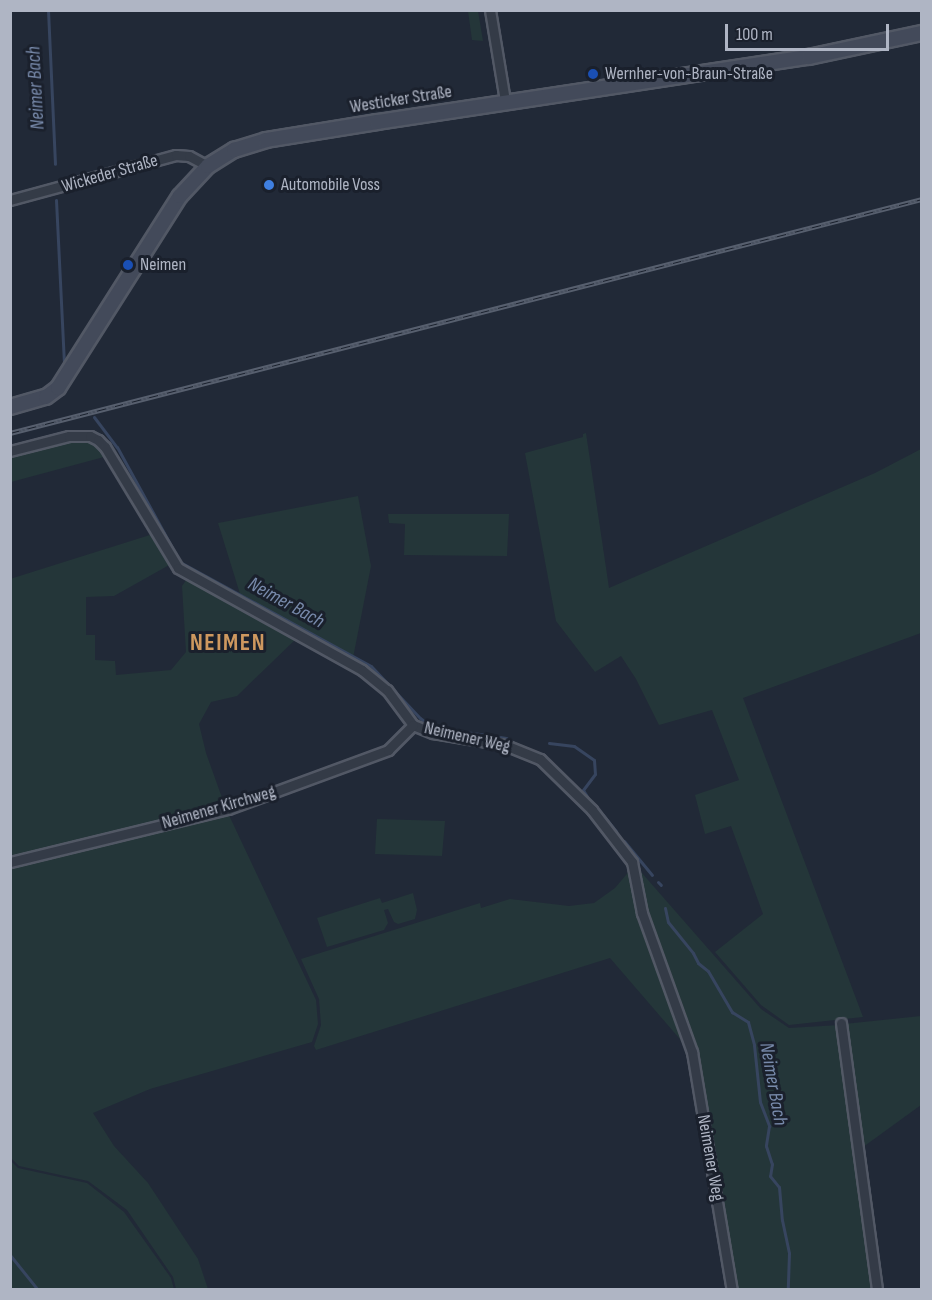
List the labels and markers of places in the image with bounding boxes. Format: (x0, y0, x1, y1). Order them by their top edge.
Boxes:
place label: Wernher-von-Braun-Straße (605, 63, 773, 85)
marker: Wernher-von-Braun-Straße (586, 67, 600, 81)
place label: Automobile Voss (281, 174, 380, 196)
marker: Automobile Voss (262, 178, 276, 192)
place label: Neimen (140, 254, 186, 276)
marker: Neimen (121, 258, 135, 272)

